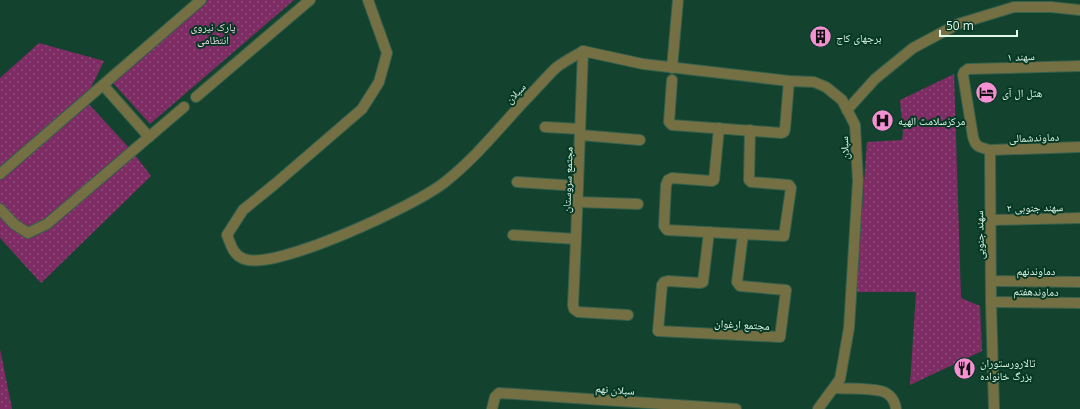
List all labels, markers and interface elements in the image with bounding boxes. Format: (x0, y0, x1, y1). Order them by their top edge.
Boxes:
scale bar (940, 12, 1017, 38)
text: 50 m (946, 17, 974, 34)
park label: پارک نیروی انتظامی (191, 19, 236, 47)
building icon: برجهای کاج (808, 24, 834, 50)
place label: برجهای کاج (836, 30, 881, 45)
street label: سهند ۱ (1007, 48, 1035, 64)
street label: سبلان (501, 79, 529, 107)
hotel icon: هتل ال آی (974, 79, 1000, 105)
place label: هتل ال آی (1002, 85, 1043, 100)
hospital icon: مرکزسلامت الهیه (870, 107, 896, 133)
place label: مرکزسلامت الهیه (898, 113, 965, 128)
street label: دماوندشمالی (1009, 129, 1060, 145)
street label: سبلان (836, 136, 852, 160)
street label: مجتمع سروستان (558, 147, 576, 213)
street label: سهند جنوبی ۲ (1007, 199, 1063, 215)
street label: سهند جنوبی (971, 211, 987, 259)
street label: دماوندنهم (1017, 263, 1056, 279)
street label: دماوندهفتم (1013, 283, 1059, 300)
street label: مجتمع ارغوان (714, 315, 770, 333)
restaurant icon: تالارورستوران بزرگ خانواده (951, 355, 977, 381)
place label: تالارورستوران بزرگ خانواده (980, 355, 1036, 383)
street label: سبلان نهم (595, 380, 635, 399)

